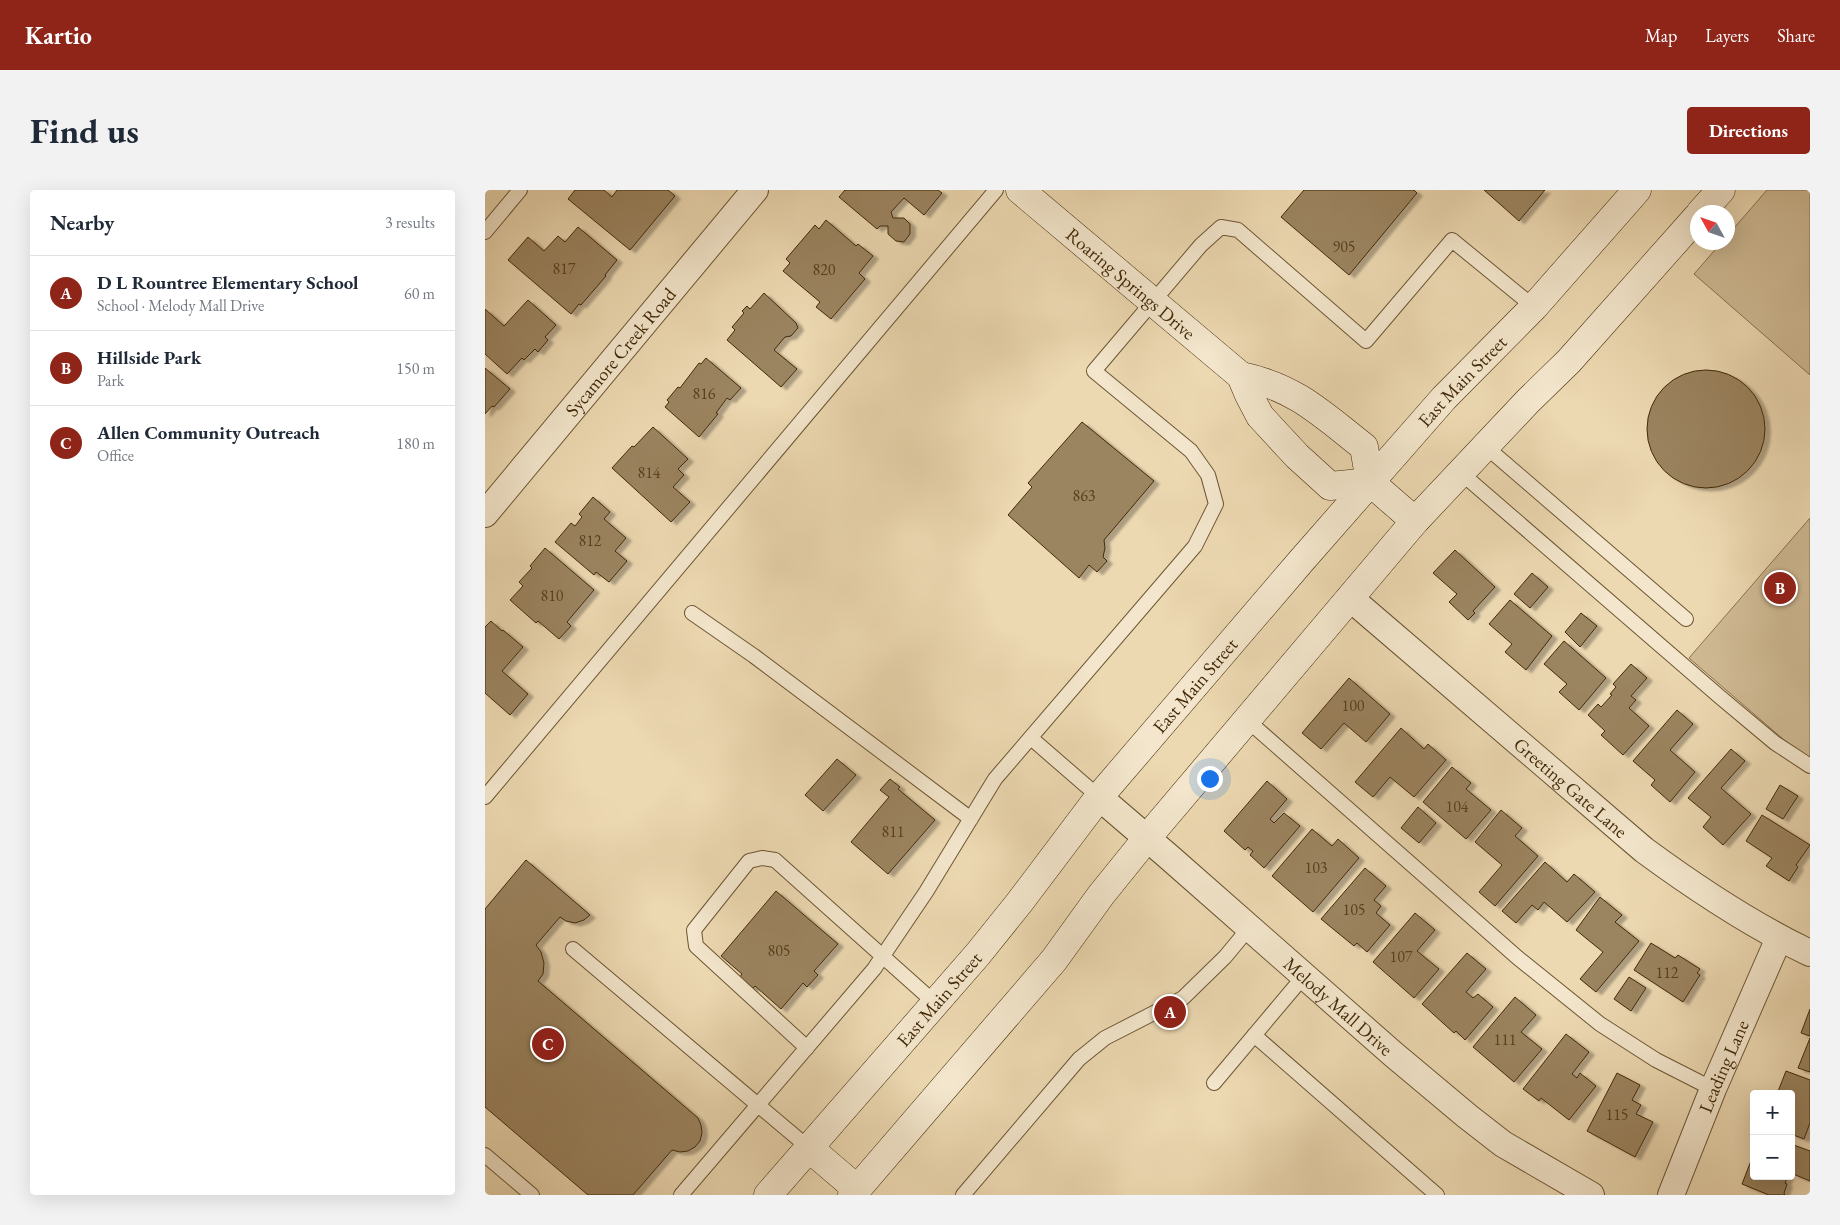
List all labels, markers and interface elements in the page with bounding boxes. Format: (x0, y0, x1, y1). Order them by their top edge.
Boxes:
text: Kartio (25, 20, 92, 51)
text: Map (1645, 24, 1677, 47)
text: Layers (1705, 24, 1749, 47)
text: Share (1777, 24, 1815, 47)
button: Directions (1687, 107, 1810, 154)
text: Find us (30, 108, 139, 153)
north arrow (1690, 205, 1735, 250)
text: Nearby (50, 209, 114, 236)
text: 3 results (385, 212, 435, 233)
street label: Roaring Springs Drive (1061, 222, 1201, 345)
house number: 905 (1332, 236, 1356, 257)
house number: 817 (552, 258, 576, 279)
house number: 820 (812, 259, 836, 280)
text: D L Rountree Elementary School (97, 270, 358, 295)
street label: Sycamore Creek Road (559, 282, 681, 422)
text: A (60, 283, 72, 304)
text: 60 m (404, 283, 435, 304)
text: School · Melody Mall Drive (97, 295, 264, 316)
street label: East Main Street (1412, 330, 1512, 432)
text: Hillside Park (97, 345, 201, 370)
text: B (61, 358, 71, 379)
text: 150 m (396, 358, 435, 379)
text: Park (97, 370, 124, 391)
house number: 816 (692, 383, 716, 404)
text: Allen Community Outreach (97, 420, 320, 445)
text: C (60, 433, 72, 454)
text: 180 m (396, 433, 435, 454)
text: Office (97, 445, 134, 466)
house number: 814 (637, 462, 661, 483)
house number: 863 (1072, 485, 1096, 506)
house number: 812 (578, 530, 602, 551)
pin: B (1764, 569, 1796, 607)
house number: 810 (540, 585, 564, 606)
street label: East Main Street (1147, 632, 1243, 738)
house number: 100 (1341, 695, 1365, 716)
street label: Greeting Gate Lane (1509, 732, 1633, 843)
your location (1197, 766, 1223, 792)
house number: 104 (1445, 796, 1469, 817)
house number: 811 (881, 821, 905, 842)
house number: 103 (1304, 857, 1328, 878)
house number: 105 (1342, 899, 1366, 920)
house number: 805 (767, 940, 791, 961)
street label: East Main Street (890, 946, 987, 1052)
house number: 107 (1389, 946, 1413, 967)
street label: Melody Mall Drive (1279, 951, 1399, 1061)
house number: 112 (1655, 962, 1679, 983)
pin: A (1154, 993, 1186, 1031)
street label: Leading Lane (1692, 1016, 1754, 1116)
pin: C (532, 1025, 564, 1063)
house number: 111 (1493, 1029, 1517, 1050)
map controls (1750, 1090, 1795, 1180)
button: + (1750, 1090, 1795, 1135)
house number: 115 (1605, 1104, 1629, 1125)
button: − (1750, 1135, 1795, 1180)

